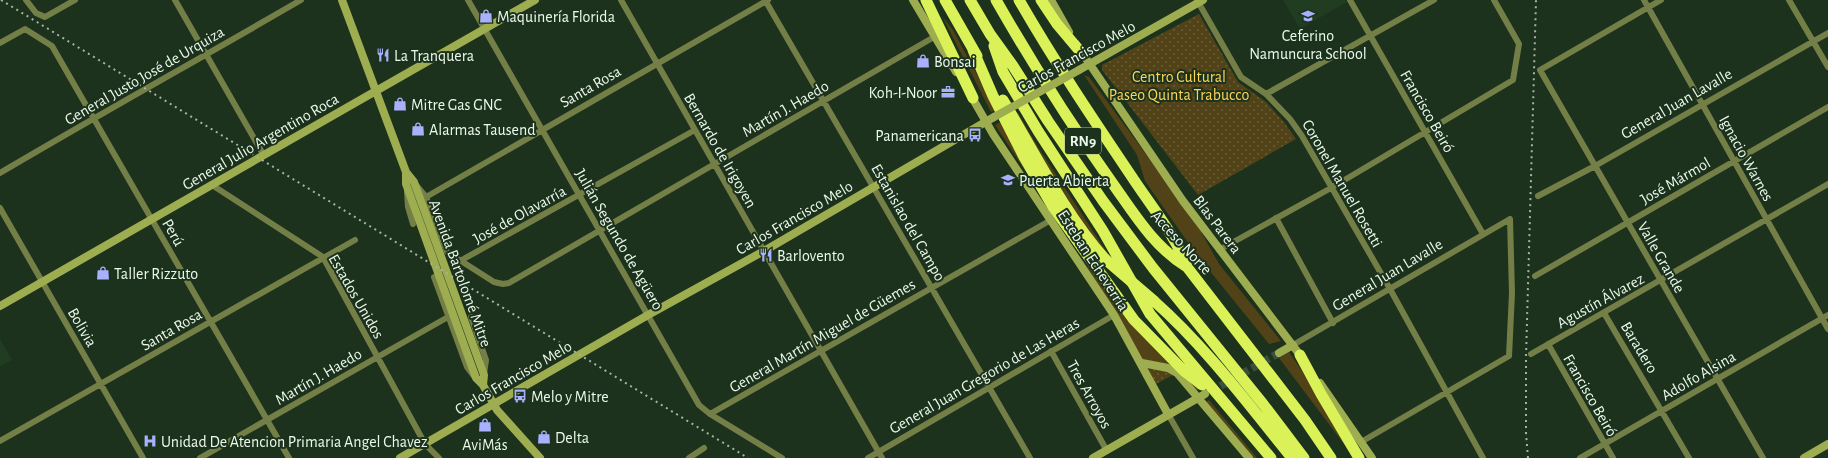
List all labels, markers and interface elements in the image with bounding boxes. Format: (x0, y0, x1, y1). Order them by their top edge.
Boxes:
shop icon: Maquinería Florida (478, 8, 494, 24)
school or university icon: Ceferino Namuncura School (1300, 8, 1316, 24)
place label: Maquinería Florida (497, 9, 615, 25)
street label: Carlos Francisco Melo (1015, 18, 1138, 96)
street label: General Justo José de Urquiza (62, 24, 227, 128)
place label: Ceferino Namuncura School (1249, 28, 1367, 62)
restaurant icon: La Tranquera (375, 47, 391, 63)
place label: La Tranquera (394, 48, 474, 64)
shop icon: Bonsai (915, 53, 931, 69)
place label: Bonsai (934, 54, 976, 70)
street label: Santa Rosa (557, 63, 624, 111)
street label: General Juan Lavalle (1618, 66, 1735, 142)
street label: Francisco Beiró (1397, 68, 1457, 156)
park label: Centro Cultural Paseo Quinta Trabucco (1109, 69, 1249, 104)
street label: Martín J. Haedo (739, 78, 832, 140)
office icon: Koh-I-Noor (940, 84, 956, 100)
place label: Koh-I-Noor (868, 85, 938, 101)
street label: Bernardo de Irigoyen (680, 90, 759, 211)
street label: General Julio Argentino Roca (180, 91, 341, 193)
shop icon: Mitre Gas GNC (392, 96, 408, 112)
place label: Mitre Gas GNC (411, 97, 502, 113)
street label: Ignacio Warnes (1716, 113, 1776, 204)
street label: Coronel Manuel Rosetti (1299, 117, 1385, 250)
shop icon: Alarmas Tausend (410, 121, 426, 137)
place label: Alarmas Tausend (429, 122, 536, 138)
bus stop icon: Panamericana (967, 127, 983, 143)
place label: Panamericana (875, 128, 964, 144)
road number: RN9 (1065, 128, 1101, 154)
street label: José Mármol (1638, 154, 1713, 207)
street label: Estanislao del Campo (868, 161, 948, 284)
street label: Julián Segundo de Agüero (572, 166, 666, 313)
school or university icon: Puerta Abierta (1000, 172, 1016, 188)
place label: Puerta Abierta (1019, 173, 1109, 189)
street label: Carlos Francisco Melo (733, 178, 856, 258)
street label: José de Olavarría (470, 183, 569, 247)
street label: Blas Parera (1190, 192, 1244, 257)
street label: Avenida Bartolomé Mitre (426, 197, 494, 349)
street label: Esteban Echeverría (1055, 207, 1132, 314)
street label: Acceso Norte (1148, 208, 1215, 278)
street label: Perú (159, 216, 187, 249)
street label: Valle Grande (1634, 219, 1688, 296)
street label: General Juan Lavalle (1330, 236, 1445, 314)
restaurant icon: Barlovento (758, 247, 774, 263)
place label: Barlovento (777, 248, 845, 264)
street label: Estados Unidos (326, 251, 387, 342)
shop icon: Taller Rizzuto (95, 265, 111, 281)
place label: Taller Rizzuto (114, 266, 198, 282)
street label: Agustín Álvarez (1553, 268, 1647, 331)
street label: General Martín Miguel de Güemes (727, 276, 918, 396)
street label: Bolivia (65, 305, 100, 350)
street label: Santa Rosa (138, 306, 205, 354)
street label: General Juan Gregorio de Las Heras (887, 315, 1082, 437)
street label: Baradero (1618, 319, 1661, 376)
street label: Carlos Francisco Melo (452, 338, 575, 418)
street label: Martín J. Haedo (272, 346, 365, 408)
street label: Adolfo Alsina (1659, 348, 1738, 403)
street label: Francisco Beiró (1560, 352, 1620, 440)
street label: Tres Arroyos (1063, 358, 1114, 432)
bus stop icon: Melo y Mitre (512, 388, 528, 404)
place label: Melo y Mitre (531, 389, 609, 406)
shop icon: AviMás (477, 417, 493, 433)
shop icon: Delta (536, 429, 552, 445)
place label: Delta (555, 430, 589, 446)
hospital icon: Unidad De Atencion Primaria Angel Chavez (142, 433, 158, 449)
place label: Unidad De Atencion Primaria Angel Chavez (161, 434, 428, 450)
place label: AviMás (462, 437, 508, 453)

